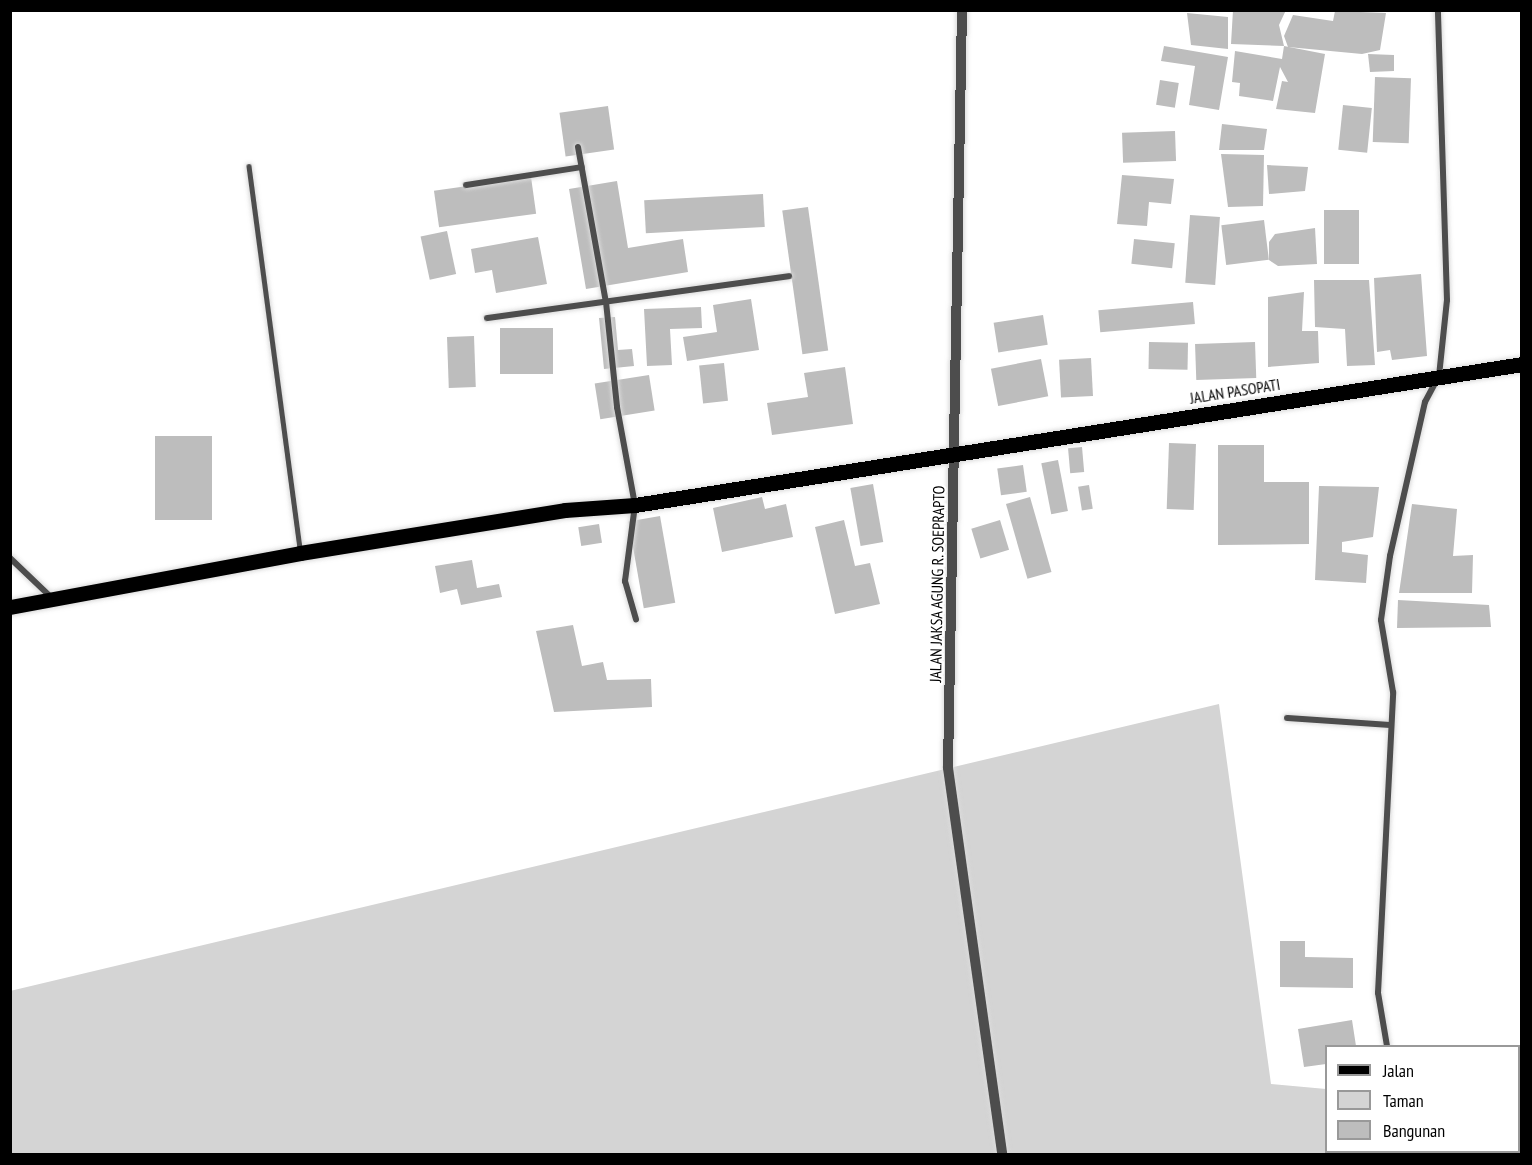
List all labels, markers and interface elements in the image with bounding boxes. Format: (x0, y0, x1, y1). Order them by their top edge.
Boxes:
street label: JALAN PASOPATI (1188, 374, 1282, 408)
street label: JALAN JAKSA AGUNG R. SOEPRAPTO (926, 484, 948, 684)
legend (1325, 1045, 1520, 1153)
text: Jalan (1383, 1059, 1414, 1082)
text: Taman (1383, 1089, 1424, 1112)
text: Bangunan (1383, 1119, 1445, 1142)

